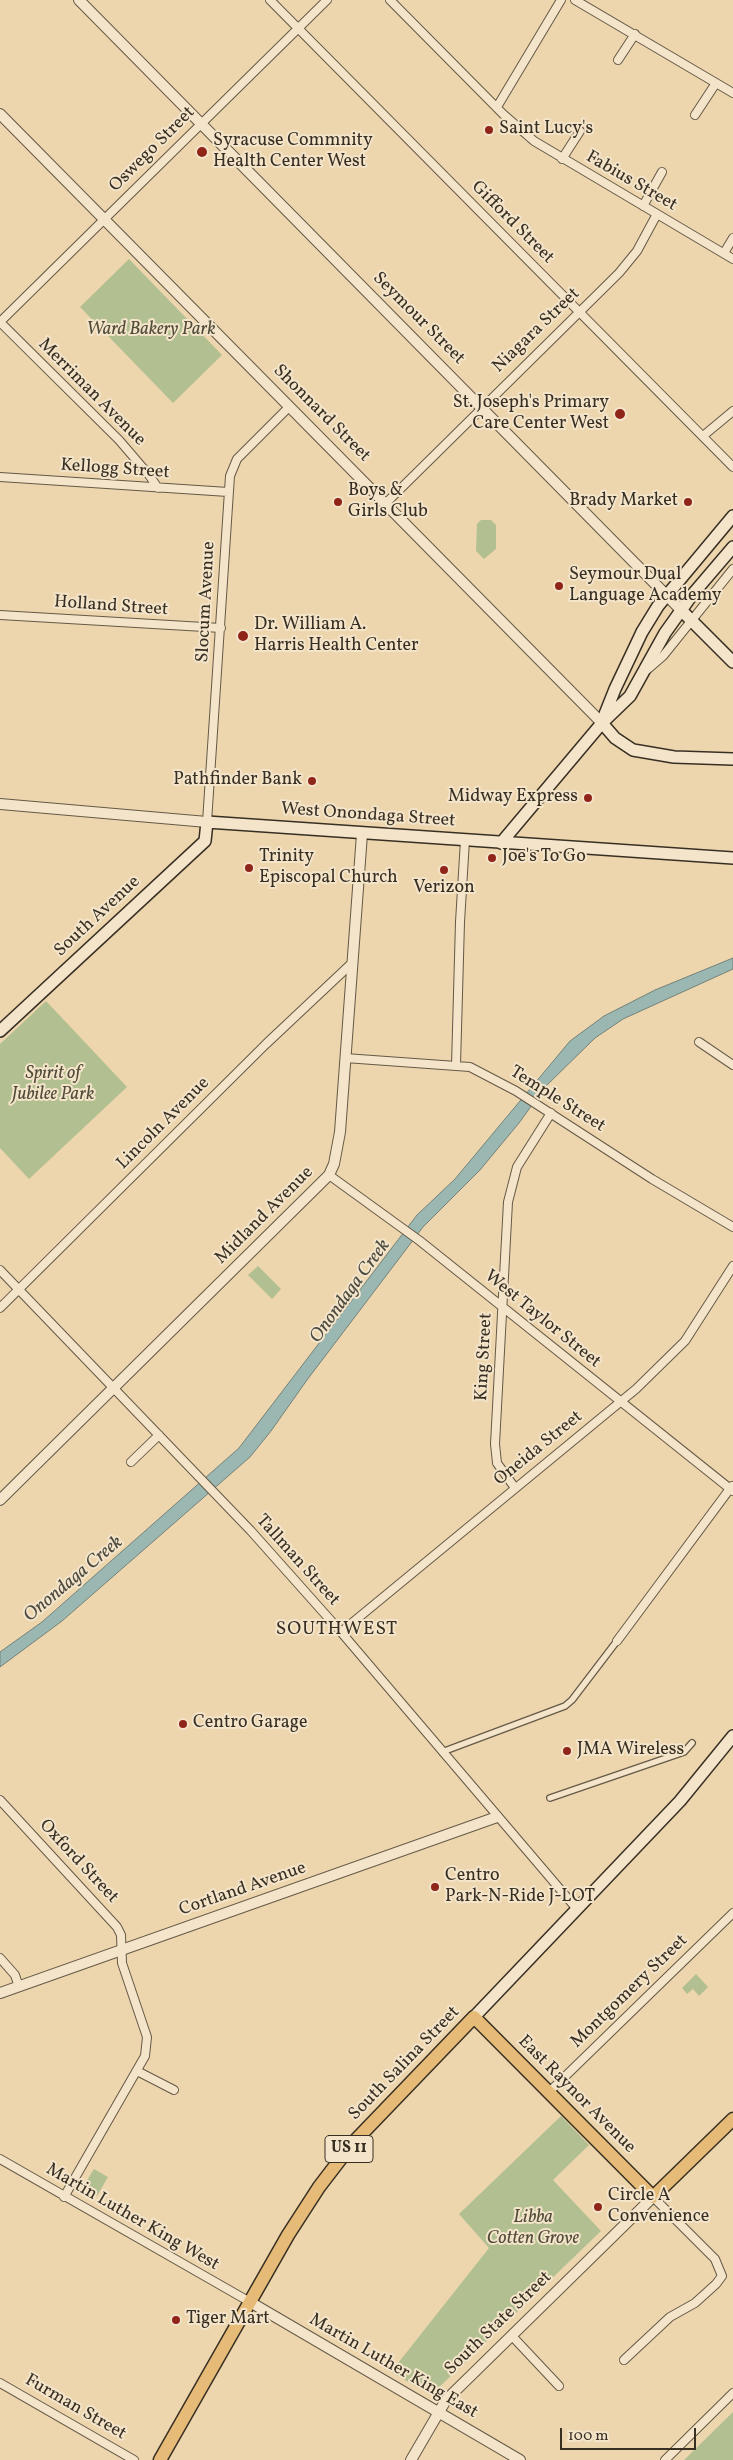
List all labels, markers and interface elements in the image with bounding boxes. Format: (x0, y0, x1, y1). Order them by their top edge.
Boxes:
street label: Oswego Street (106, 103, 200, 197)
place label: Saint Lucy's (499, 119, 593, 141)
marker: Saint Lucy's (483, 124, 495, 136)
place label: Syracuse Commnity Health Center West (213, 131, 373, 173)
marker: Syracuse Commnity Health Center West (195, 145, 209, 159)
street label: Fabius Street (581, 147, 681, 217)
street label: Gifford Street (466, 177, 558, 269)
street label: Seymour Street (367, 268, 469, 370)
street label: Niagara Street (489, 284, 585, 378)
park label: Ward Bakery Park (87, 320, 215, 342)
street label: Merriman Avenue (33, 335, 149, 451)
street label: Shonnard Street (268, 361, 374, 467)
place label: St. Joseph's Primary Care Center West (453, 393, 609, 436)
marker: St. Joseph's Primary Care Center West (613, 407, 627, 421)
street label: Kellogg Street (60, 455, 170, 485)
place label: Boys & Girls Club (348, 481, 428, 524)
place label: Brady Market (569, 491, 678, 513)
marker: Boys & Girls Club (332, 496, 344, 508)
marker: Brady Market (682, 496, 694, 508)
street label: Slocum Avenue (193, 541, 221, 663)
place label: Seymour Dual Language Academy (569, 565, 721, 608)
marker: Seymour Dual Language Academy (553, 580, 565, 592)
street label: Holland Street (53, 592, 169, 622)
place label: Dr. William A. Harris Health Center (254, 615, 419, 658)
marker: Dr. William A. Harris Health Center (236, 629, 250, 643)
place label: Pathfinder Bank (173, 770, 302, 792)
marker: Pathfinder Bank (306, 775, 318, 787)
place label: Midway Express (448, 787, 578, 809)
marker: Midway Express (582, 792, 594, 804)
street label: West Onondaga Street (280, 799, 456, 833)
place label: Trinity Episcopal Church (259, 847, 398, 890)
place label: Joe's To Go (502, 847, 586, 869)
marker: Joe's To Go (486, 852, 498, 864)
marker: Trinity Episcopal Church (243, 862, 255, 874)
marker: Verizon (438, 864, 450, 876)
street label: South Avenue (51, 872, 145, 962)
place label: Verizon (413, 878, 475, 900)
street label: Temple Street (505, 1062, 609, 1138)
park label: Spirit of Jubilee Park (12, 1064, 94, 1106)
street label: Lincoln Avenue (113, 1073, 215, 1175)
street label: Midland Avenue (211, 1162, 319, 1270)
water label: Onondaga Creek (306, 1236, 396, 1348)
street label: West Taylor Street (479, 1266, 605, 1374)
street label: King Street (472, 1312, 498, 1402)
street label: Oneida Street (490, 1407, 588, 1491)
street label: Tallman Street (250, 1511, 344, 1611)
water label: Onondaga Creek (20, 1532, 128, 1628)
district label: SOUTHWEST (275, 1620, 399, 1642)
place label: Centro Garage (193, 1713, 307, 1735)
marker: Centro Garage (177, 1718, 189, 1730)
place label: JMA Wireless (577, 1740, 684, 1762)
marker: JMA Wireless (561, 1745, 573, 1757)
street label: Oxford Street (34, 1816, 122, 1908)
street label: Cortland Avenue (177, 1858, 309, 1922)
place label: Centro Park-N-Ride J-LOT (445, 1866, 595, 1908)
marker: Centro Park-N-Ride J-LOT (429, 1881, 441, 1893)
street label: Montgomery Street (567, 1931, 693, 2053)
street label: South Salina Street (345, 2002, 465, 2126)
street label: East Raynor Avenue (512, 2031, 640, 2159)
road number: US 11 (325, 2136, 373, 2162)
street label: Martin Luther King West (41, 2159, 223, 2277)
place label: Circle A Convenience (608, 2186, 709, 2228)
marker: Circle A Convenience (592, 2201, 604, 2213)
park label: Libba Cotten Grove (487, 2208, 579, 2250)
street label: South State Street (441, 2267, 557, 2381)
place label: Tiger Mart (186, 2309, 270, 2331)
street label: Martin Luther King East (305, 2310, 481, 2424)
marker: Tiger Mart (170, 2314, 182, 2326)
street label: Furman Street (20, 2370, 130, 2446)
scale bar (563, 2418, 699, 2450)
text: 100 m (568, 2426, 608, 2447)

